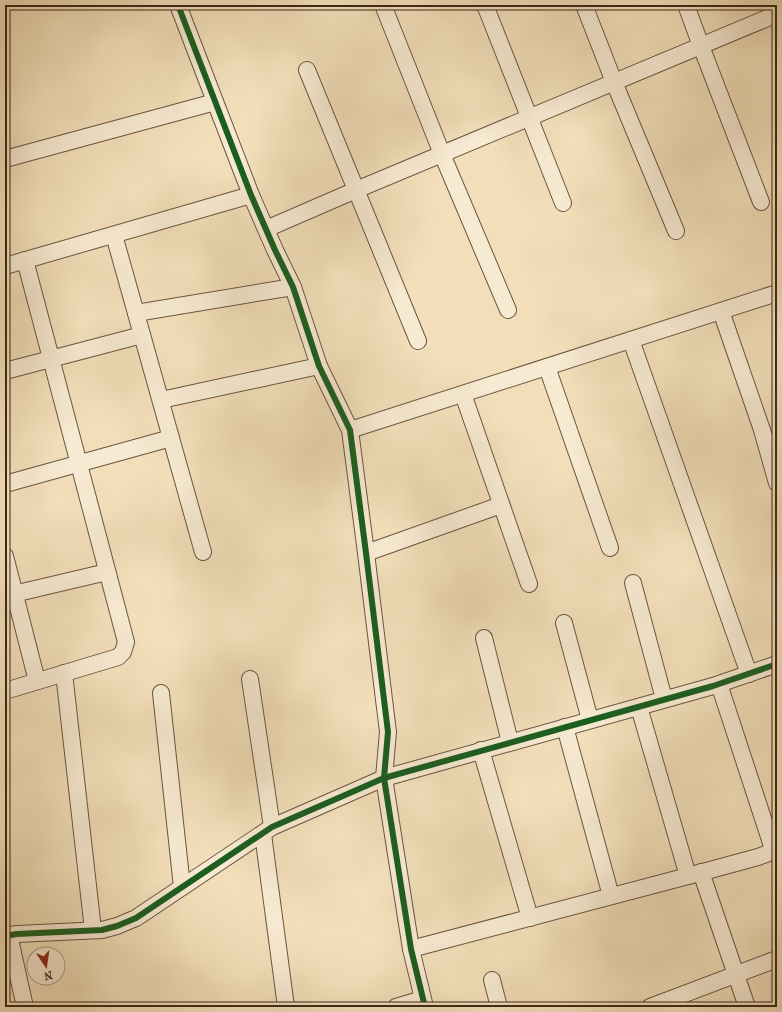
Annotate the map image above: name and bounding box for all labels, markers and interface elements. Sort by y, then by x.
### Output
north arrow [26,946,66,986]
text: N [42,968,54,983]

